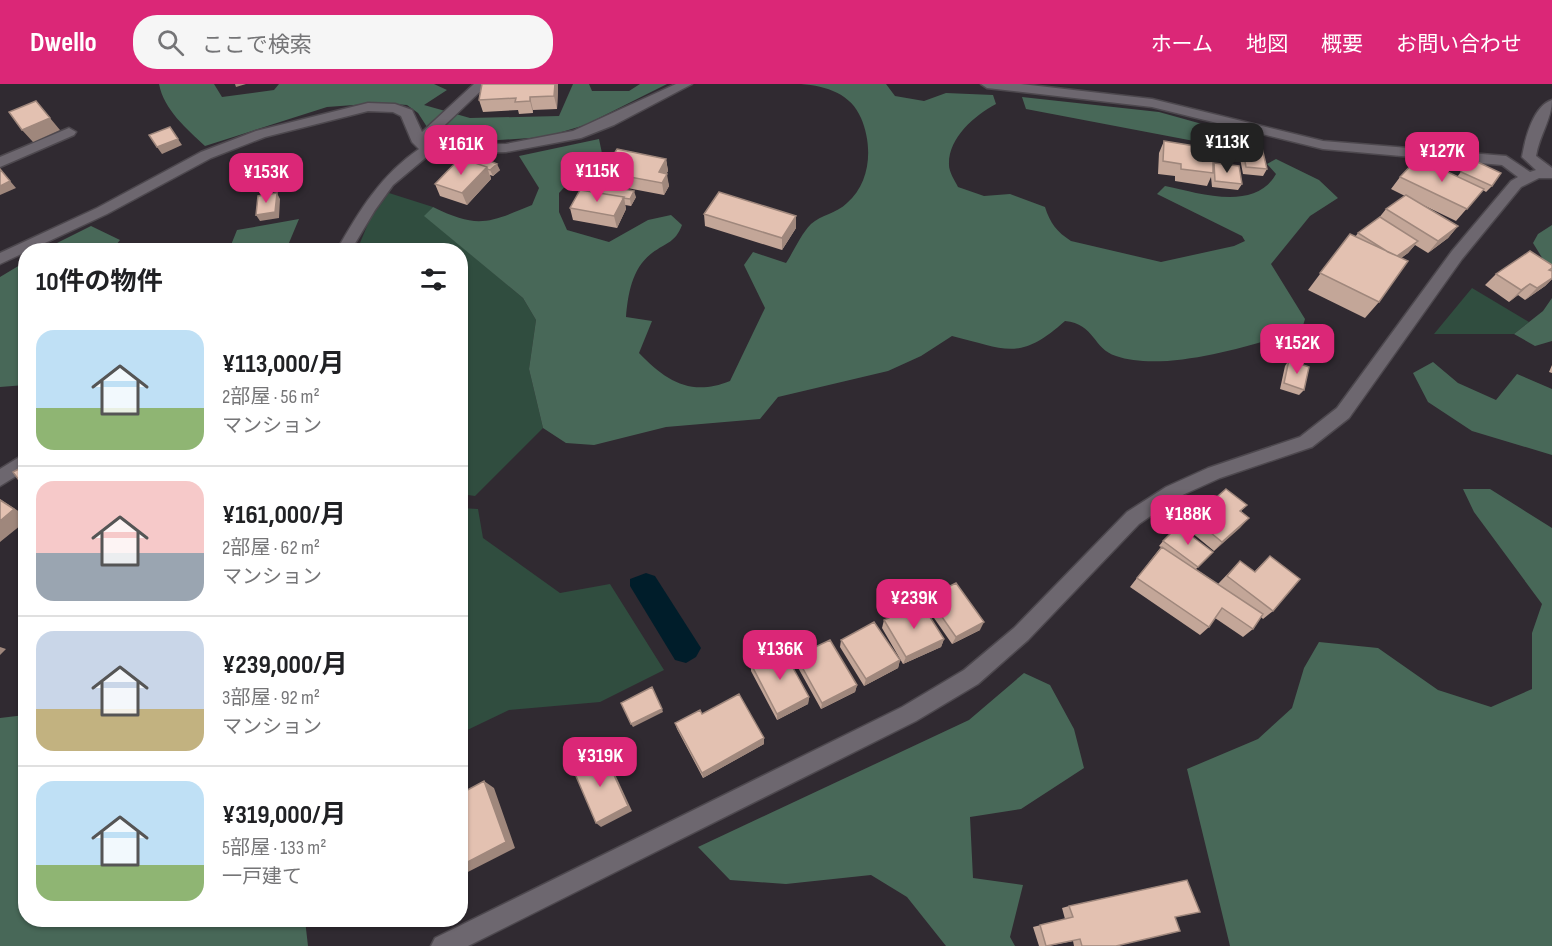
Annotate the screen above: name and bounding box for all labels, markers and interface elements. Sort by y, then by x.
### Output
search box [133,15,553,69]
text: Dwello [30,26,97,59]
icon: search [154,26,187,59]
text: ここで検索 [202,32,312,59]
text: ホーム [1151,32,1213,57]
text: 地図 [1246,32,1288,57]
text: 概要 [1321,32,1363,57]
text: お問い合わせ [1396,32,1522,57]
pin: ¥113K [1185,123,1269,174]
pin: ¥161K [419,125,503,176]
text: ¥113K [1205,130,1249,154]
text: ¥161K [438,132,484,156]
pin: ¥127K [1400,132,1484,183]
text: ¥127K [1419,139,1465,163]
pin: ¥115K [555,152,639,203]
pin: ¥153K [224,153,308,204]
text: ¥115K [575,159,619,183]
text: ¥153K [243,160,289,184]
icon: filters [417,263,450,296]
text: 10件の物件 [36,267,163,298]
pin: ¥152K [1255,324,1339,375]
text: ¥152K [1274,331,1320,355]
text: ¥113,000/月 [222,349,345,380]
icon: home [84,354,156,426]
text: 2部屋 · 56 m² [222,385,320,409]
text: マンション [222,414,322,438]
pin: ¥188K [1146,495,1230,546]
text: ¥161,000/月 [222,500,346,531]
text: ¥188K [1165,502,1211,526]
icon: home [84,505,156,577]
text: 2部屋 · 62 m² [222,536,320,560]
text: マンション [222,565,322,589]
pin: ¥239K [872,579,956,630]
text: ¥239K [890,586,938,610]
pin: ¥136K [738,630,822,681]
text: ¥136K [757,637,803,661]
text: ¥239,000/月 [222,650,348,681]
icon: home [84,655,156,727]
text: 3部屋 · 92 m² [222,686,320,710]
text: マンション [222,715,322,739]
pin: ¥319K [558,737,642,788]
text: ¥319K [577,744,623,768]
text: ¥319,000/月 [222,800,347,831]
icon: home [84,805,156,877]
text: 5部屋 · 133 m² [222,836,326,860]
text: 一戸建て [222,865,302,889]

